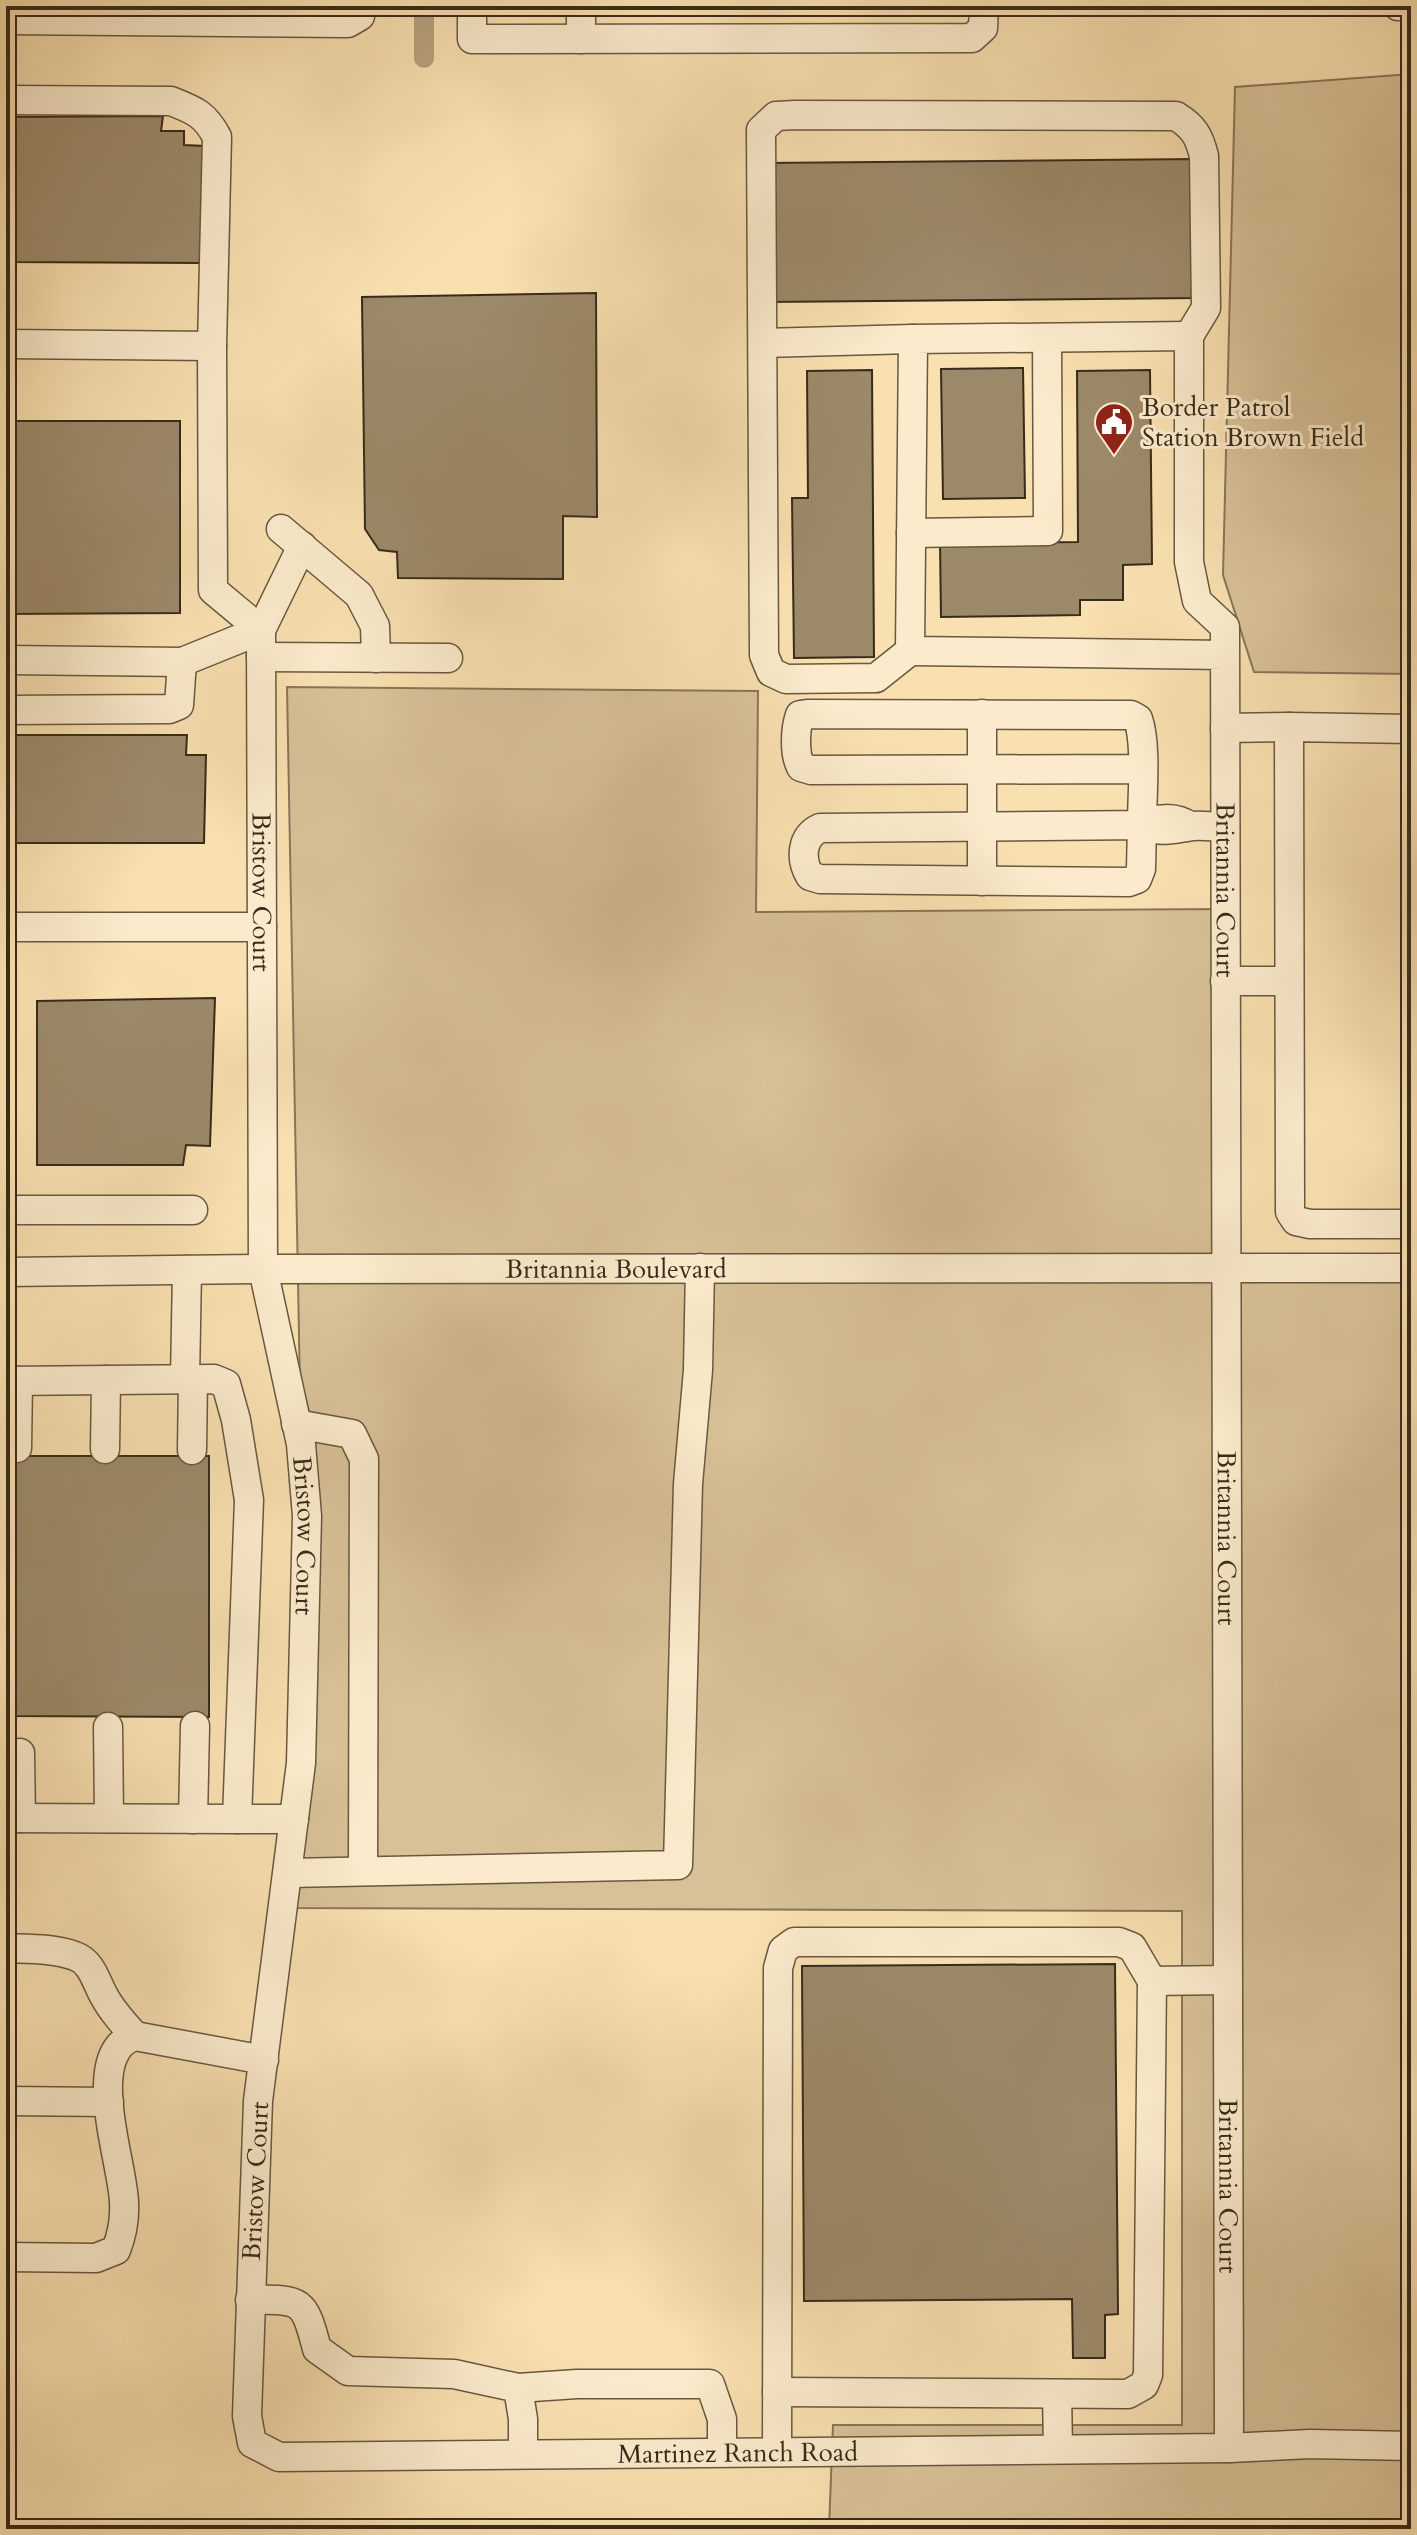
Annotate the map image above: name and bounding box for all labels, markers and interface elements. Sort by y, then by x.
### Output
place label: Border Patrol Station Brown Field [1142,390,1364,455]
public building icon: Border Patrol Station Brown Field [1093,401,1135,456]
street label: Britannia Court [1207,802,1243,977]
street label: Bristow Court [244,812,279,972]
street label: Britannia Boulevard [505,1252,727,1287]
street label: Britannia Court [1209,1450,1244,1625]
street label: Bristow Court [284,1455,324,1616]
street label: Britannia Court [1210,2098,1246,2273]
street label: Bristow Court [234,2101,277,2261]
street label: Martinez Ranch Road [617,2435,858,2472]

